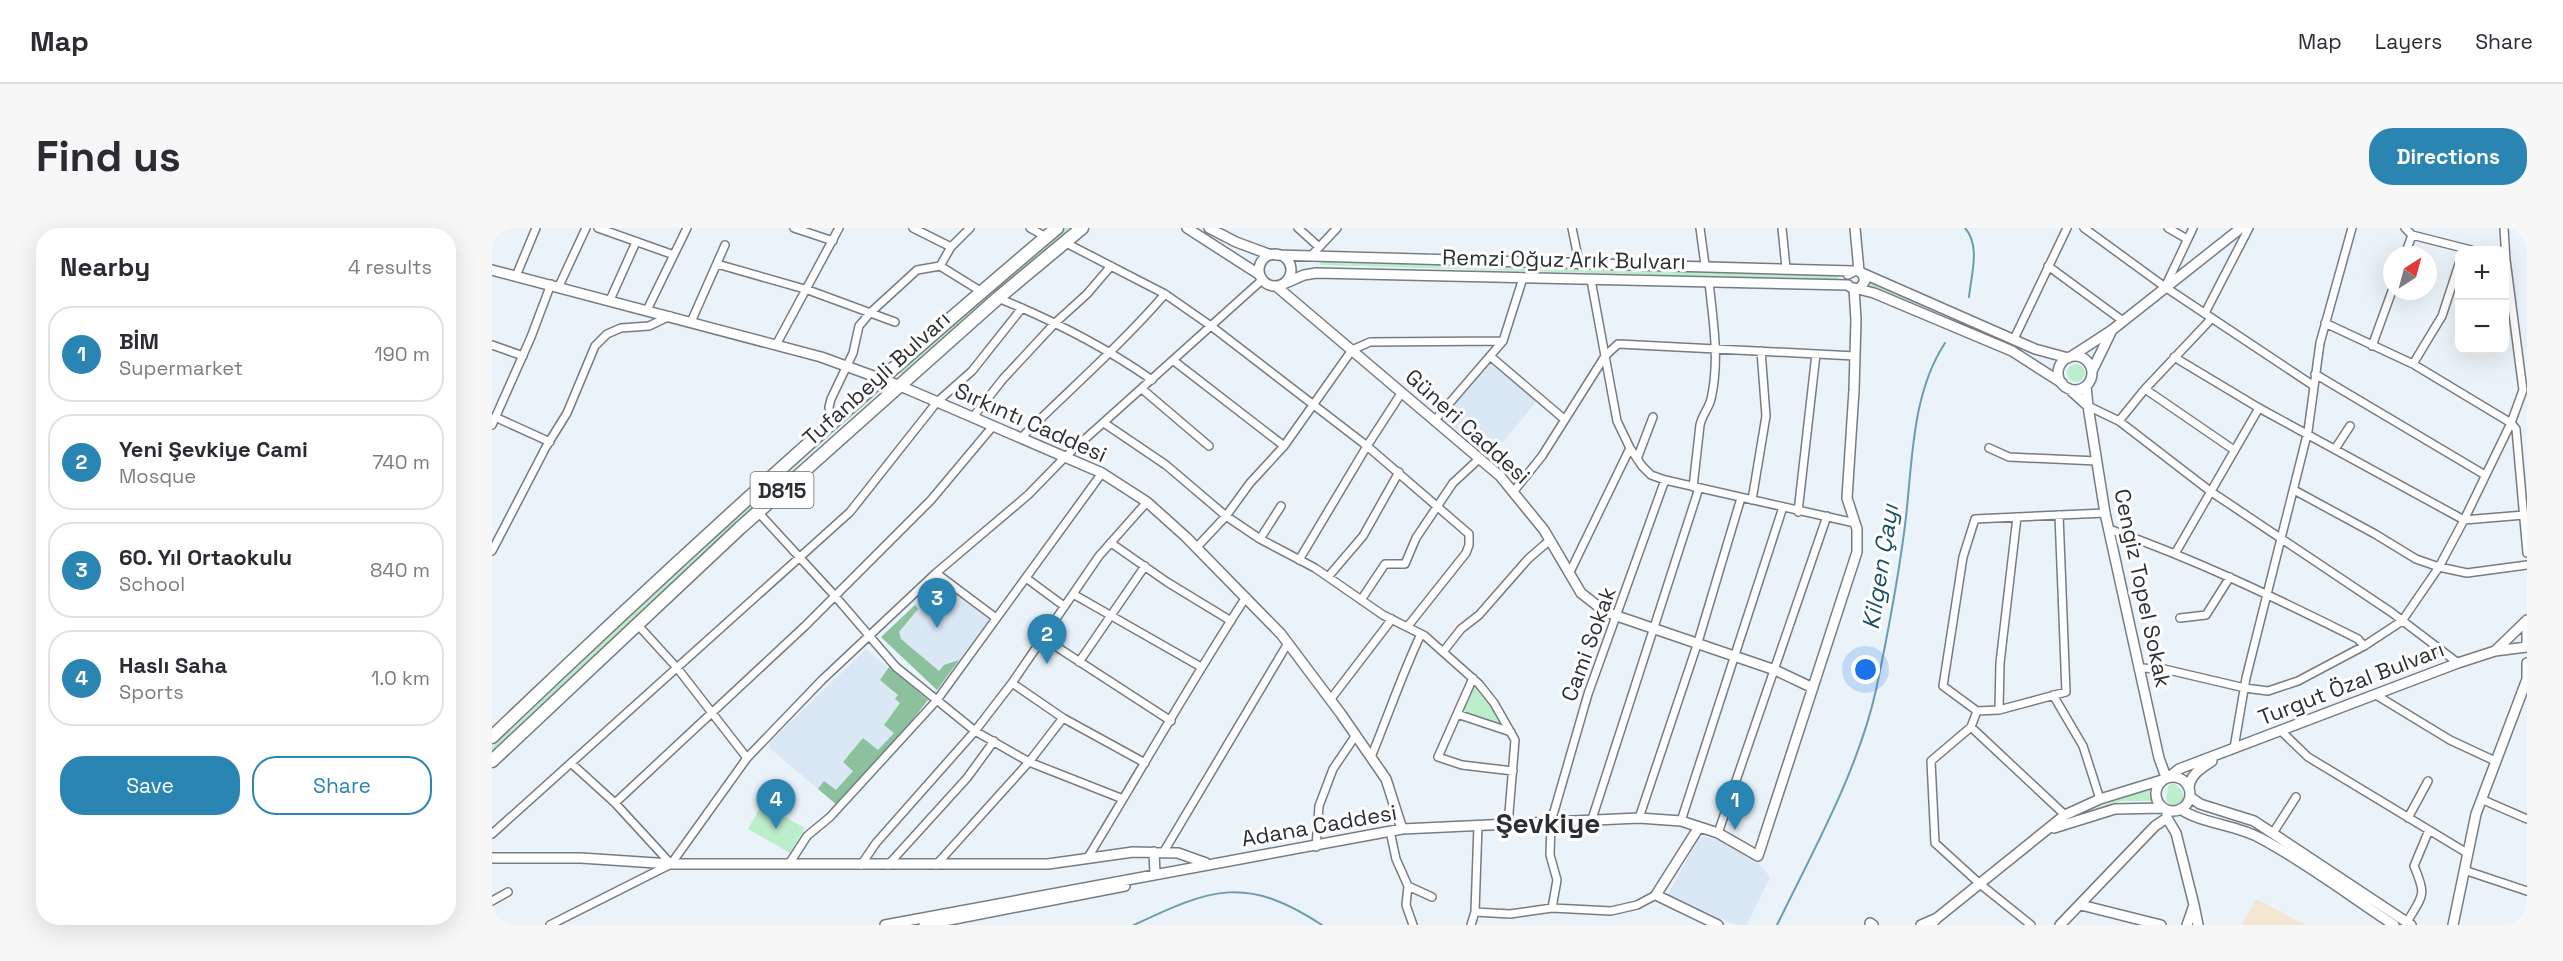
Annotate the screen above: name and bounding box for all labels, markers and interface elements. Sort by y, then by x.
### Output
text: Map [30,23,89,59]
text: Map [2298,28,2342,55]
text: Layers [2375,28,2442,55]
text: Share [2475,28,2533,55]
button: Directions [2369,128,2527,185]
text: Find us [36,130,181,183]
street label: Remzi Oğuz Arık Bulvarı [1442,243,1686,275]
north arrow [2383,246,2437,300]
map controls [2455,246,2509,354]
button: + [2455,246,2509,300]
text: Nearby [60,250,150,284]
text: 4 results [348,254,432,280]
button: − [2455,300,2509,354]
street label: Tufanbeyli Bulvarı [797,304,955,452]
text: BİM [119,327,159,355]
text: 1 [77,341,86,367]
text: 190 m [374,341,430,367]
text: Supermarket [119,355,243,381]
street label: Güneri Caddesi [1400,363,1536,489]
street label: Sırkıntı Caddesi [951,376,1111,468]
text: Yeni Şevkiye Cami [119,435,308,463]
text: 2 [76,449,87,475]
text: 740 m [372,449,430,475]
text: Mosque [119,463,196,489]
road number: D815 [750,472,814,508]
street label: Cengiz Topel Sokak [2108,486,2178,690]
water label: Kilgen Çayı [1855,501,1905,632]
text: 60. Yıl Ortaokulu [119,543,292,571]
text: 3 [75,557,88,583]
text: 840 m [370,557,430,583]
text: School [119,571,185,597]
pin: 3 [918,578,956,628]
street label: Cami Sokak [1554,583,1622,705]
pin: 2 [1028,614,1066,664]
street label: Turgut Özal Bulvarı [2254,635,2448,731]
text: Haslı Saha [119,651,227,679]
your location [1851,655,1880,684]
text: 4 [75,665,88,691]
text: 1.0 km [371,665,430,691]
text: Sports [119,679,184,705]
button: Save [60,756,240,815]
button: Share [252,756,432,815]
pin: 4 [756,780,796,829]
pin: 1 [1716,780,1754,830]
street label: Adana Caddesi [1239,798,1399,852]
district label: Şevkiye [1496,805,1600,841]

